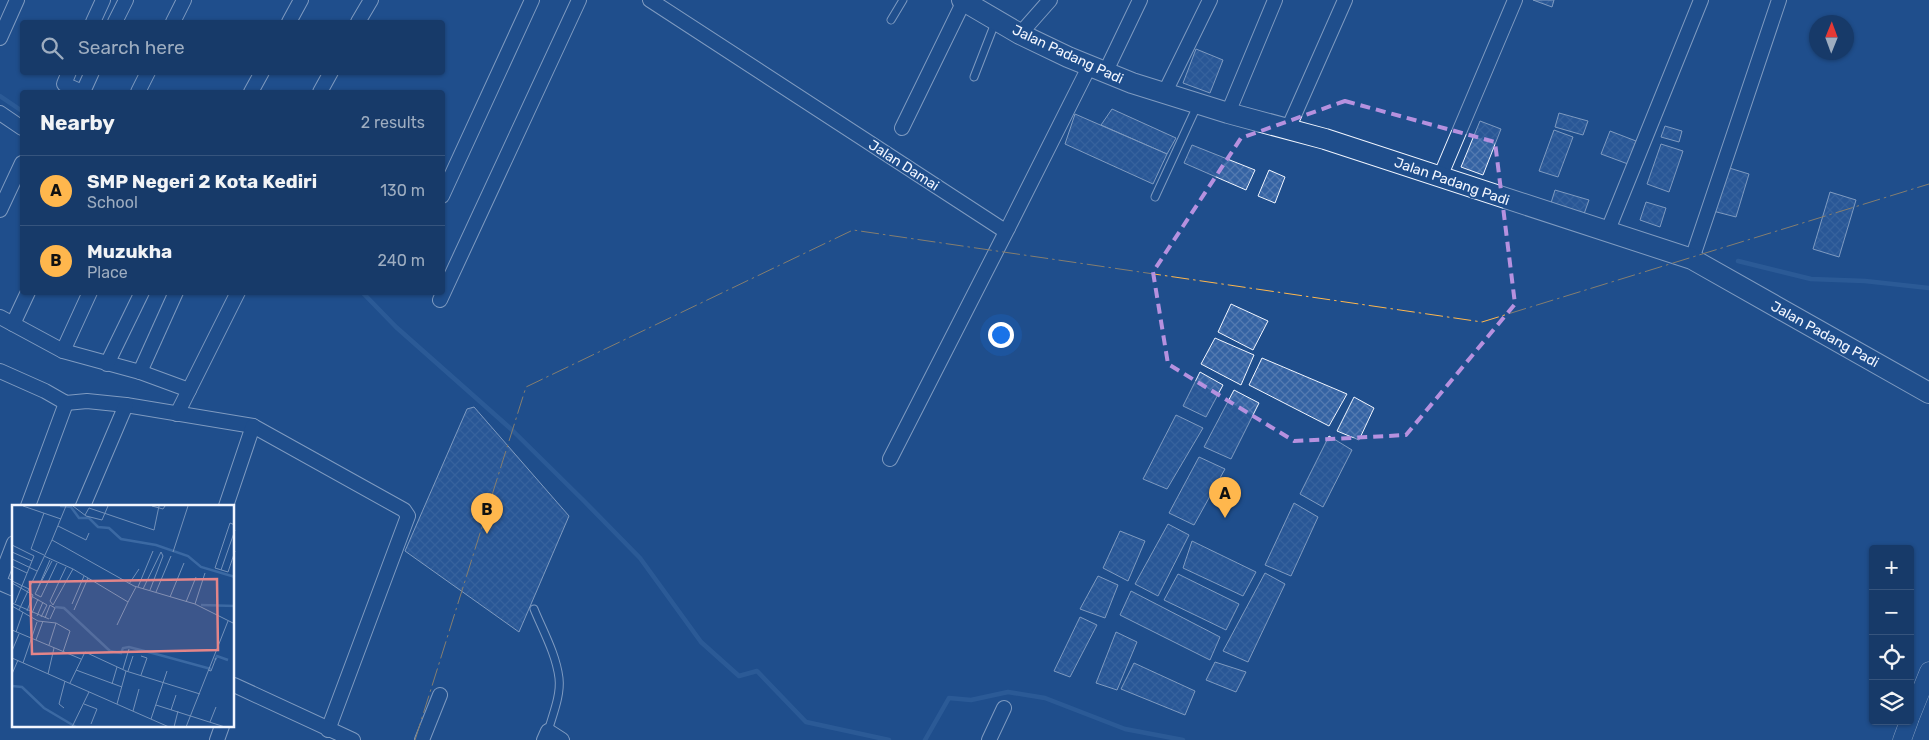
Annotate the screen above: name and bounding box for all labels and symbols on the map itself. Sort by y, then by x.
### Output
north arrow [1809,15,1854,60]
street label: Jalan Padang Padi [1009,21,1126,88]
street label: Jalan Damai [865,136,942,194]
street label: Jalan Padang Padi [1392,154,1512,209]
street label: Jalan Padang Padi [1768,298,1882,371]
your location [988,322,1014,348]
pin: A [1209,477,1241,518]
pin: B [471,493,503,534]
inset map [12,505,235,728]

